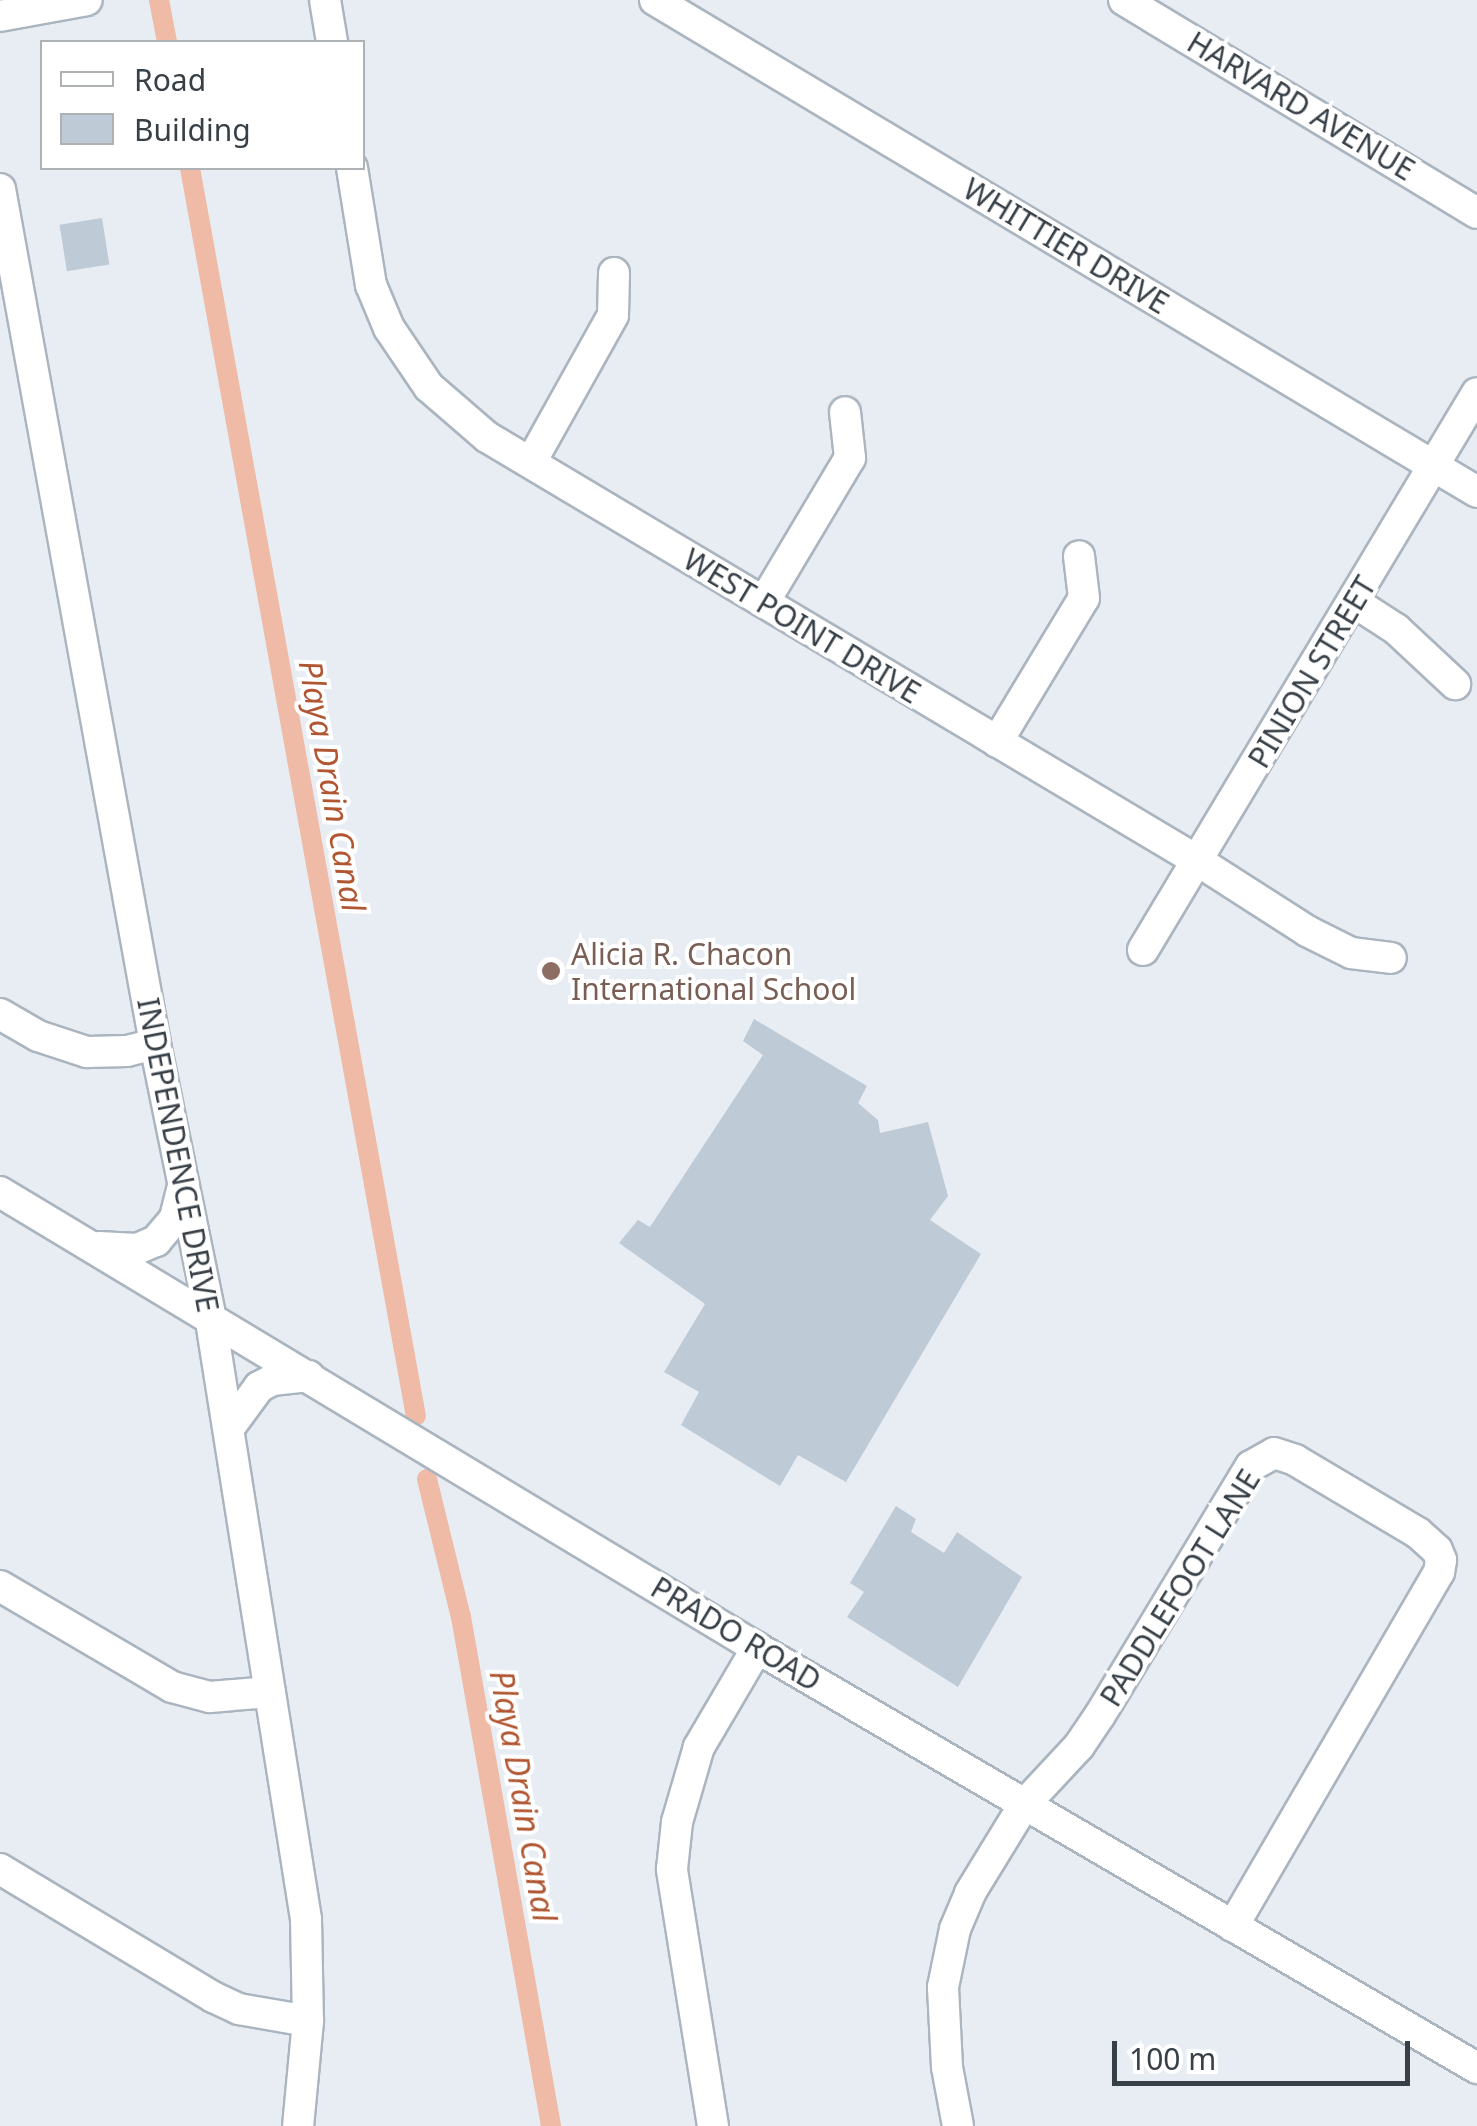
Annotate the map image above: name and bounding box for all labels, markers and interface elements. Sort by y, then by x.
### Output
street label: HARVARD AVENUE [1181,24,1421,188]
legend [40,40,365,170]
text: Road [134,59,206,100]
text: Building [134,109,251,150]
street label: WHITTIER DRIVE [957,171,1175,321]
street label: WEST POINT DRIVE [677,541,927,711]
street label: PINION STREET [1241,570,1383,774]
water label: Playa Drain Canal [291,657,373,915]
place label: Alicia R. Chacon International School [571,936,856,1006]
marker: Alicia R. Chacon International School [540,960,562,982]
street label: INDEPENDENCE DRIVE [130,995,226,1315]
street label: PADDLEFOOT LANE [1093,1463,1267,1713]
street label: PRADO ROAD [645,1569,827,1699]
water label: Playa Drain Canal [482,1667,564,1925]
scale bar [1117,2021,1414,2083]
text: 100 m [1129,2038,1216,2079]

